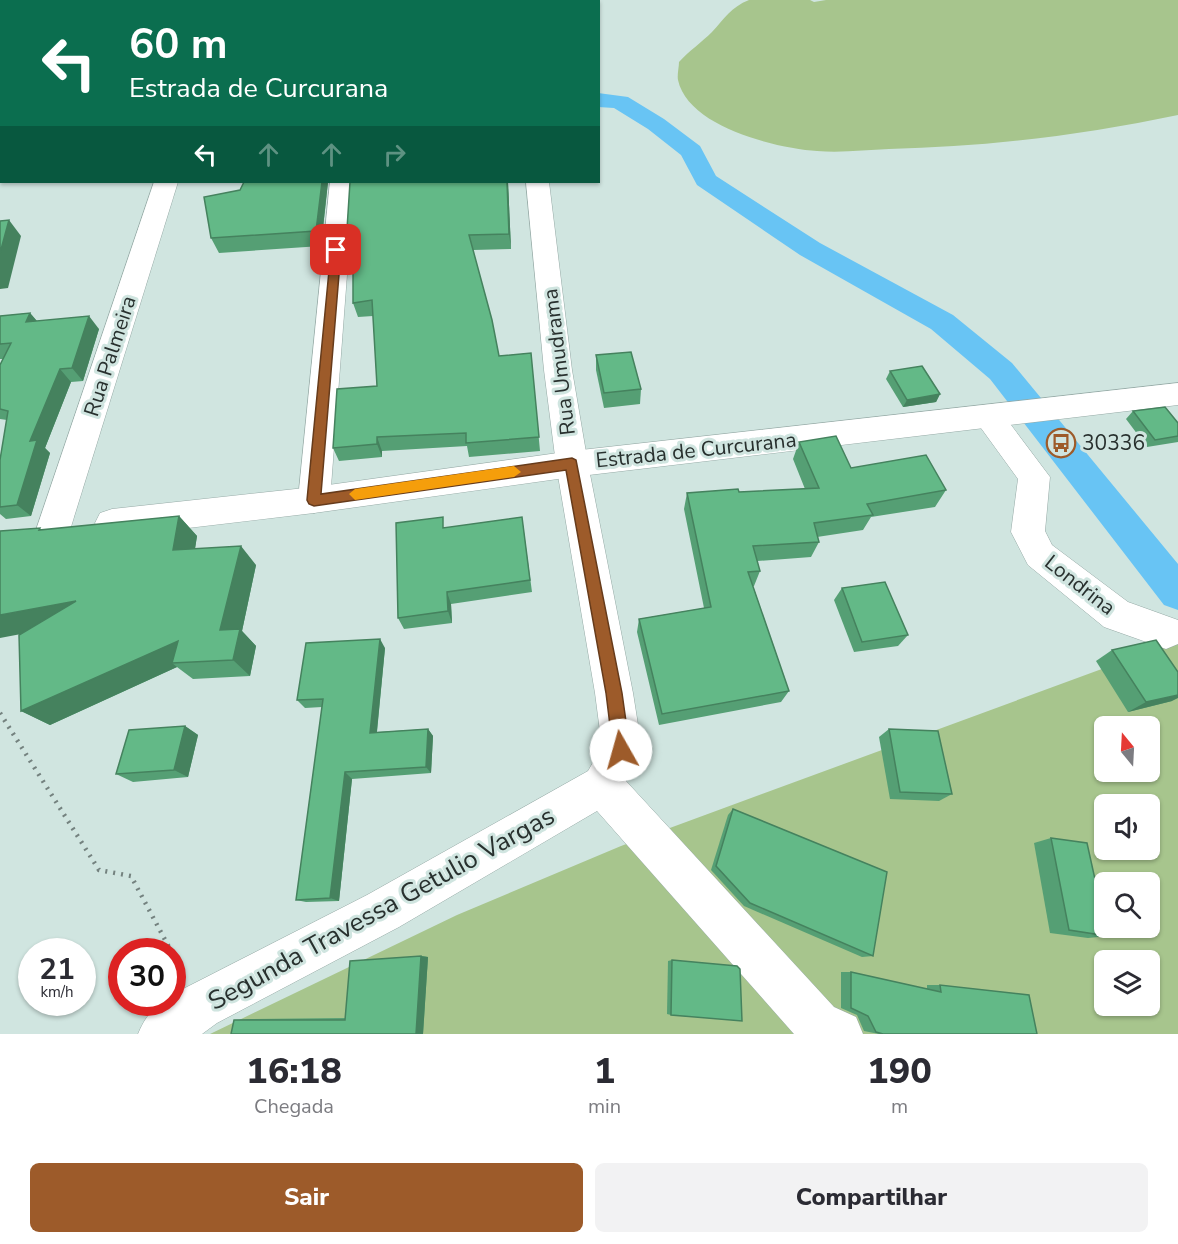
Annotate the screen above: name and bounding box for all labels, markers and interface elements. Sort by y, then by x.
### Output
text: 60 m [129,16,228,73]
icon: left [30,24,108,102]
text: Estrada de Curcurana [129,70,388,107]
icon: left [189,138,222,171]
icon: ahead [252,138,285,171]
icon: ahead [315,138,348,171]
icon: right [378,138,411,171]
pin [310,224,361,275]
icon: arrive [319,233,352,266]
street label: Rua Umudrama [536,287,582,437]
street label: Rua Palmeira [77,292,143,420]
street label: Estrada de Curcurana [594,426,798,474]
bus stop icon: 30336 [1045,427,1077,459]
place label: 30336 [1082,429,1145,457]
street label: Londrina [1039,549,1121,621]
north arrow [1094,716,1160,782]
map controls [1094,716,1160,1016]
position arrow [589,718,653,782]
button: sound [1094,794,1160,860]
street label: Segunda Travessa Getulio Vargas [202,798,561,1019]
button: search [1094,872,1160,938]
speed limit sign: 30 [108,938,186,1016]
text: 21 [39,949,75,990]
button: layers [1094,950,1160,1016]
text: km/h [40,982,74,1002]
text: 16:18 [246,1047,342,1096]
text: 1 [594,1047,615,1096]
text: 190 [867,1047,932,1096]
text: Chegada [254,1093,334,1120]
text: min [588,1093,621,1120]
text: m [891,1093,908,1120]
button: Sair [30,1163,583,1232]
button: Compartilhar [595,1163,1148,1232]

